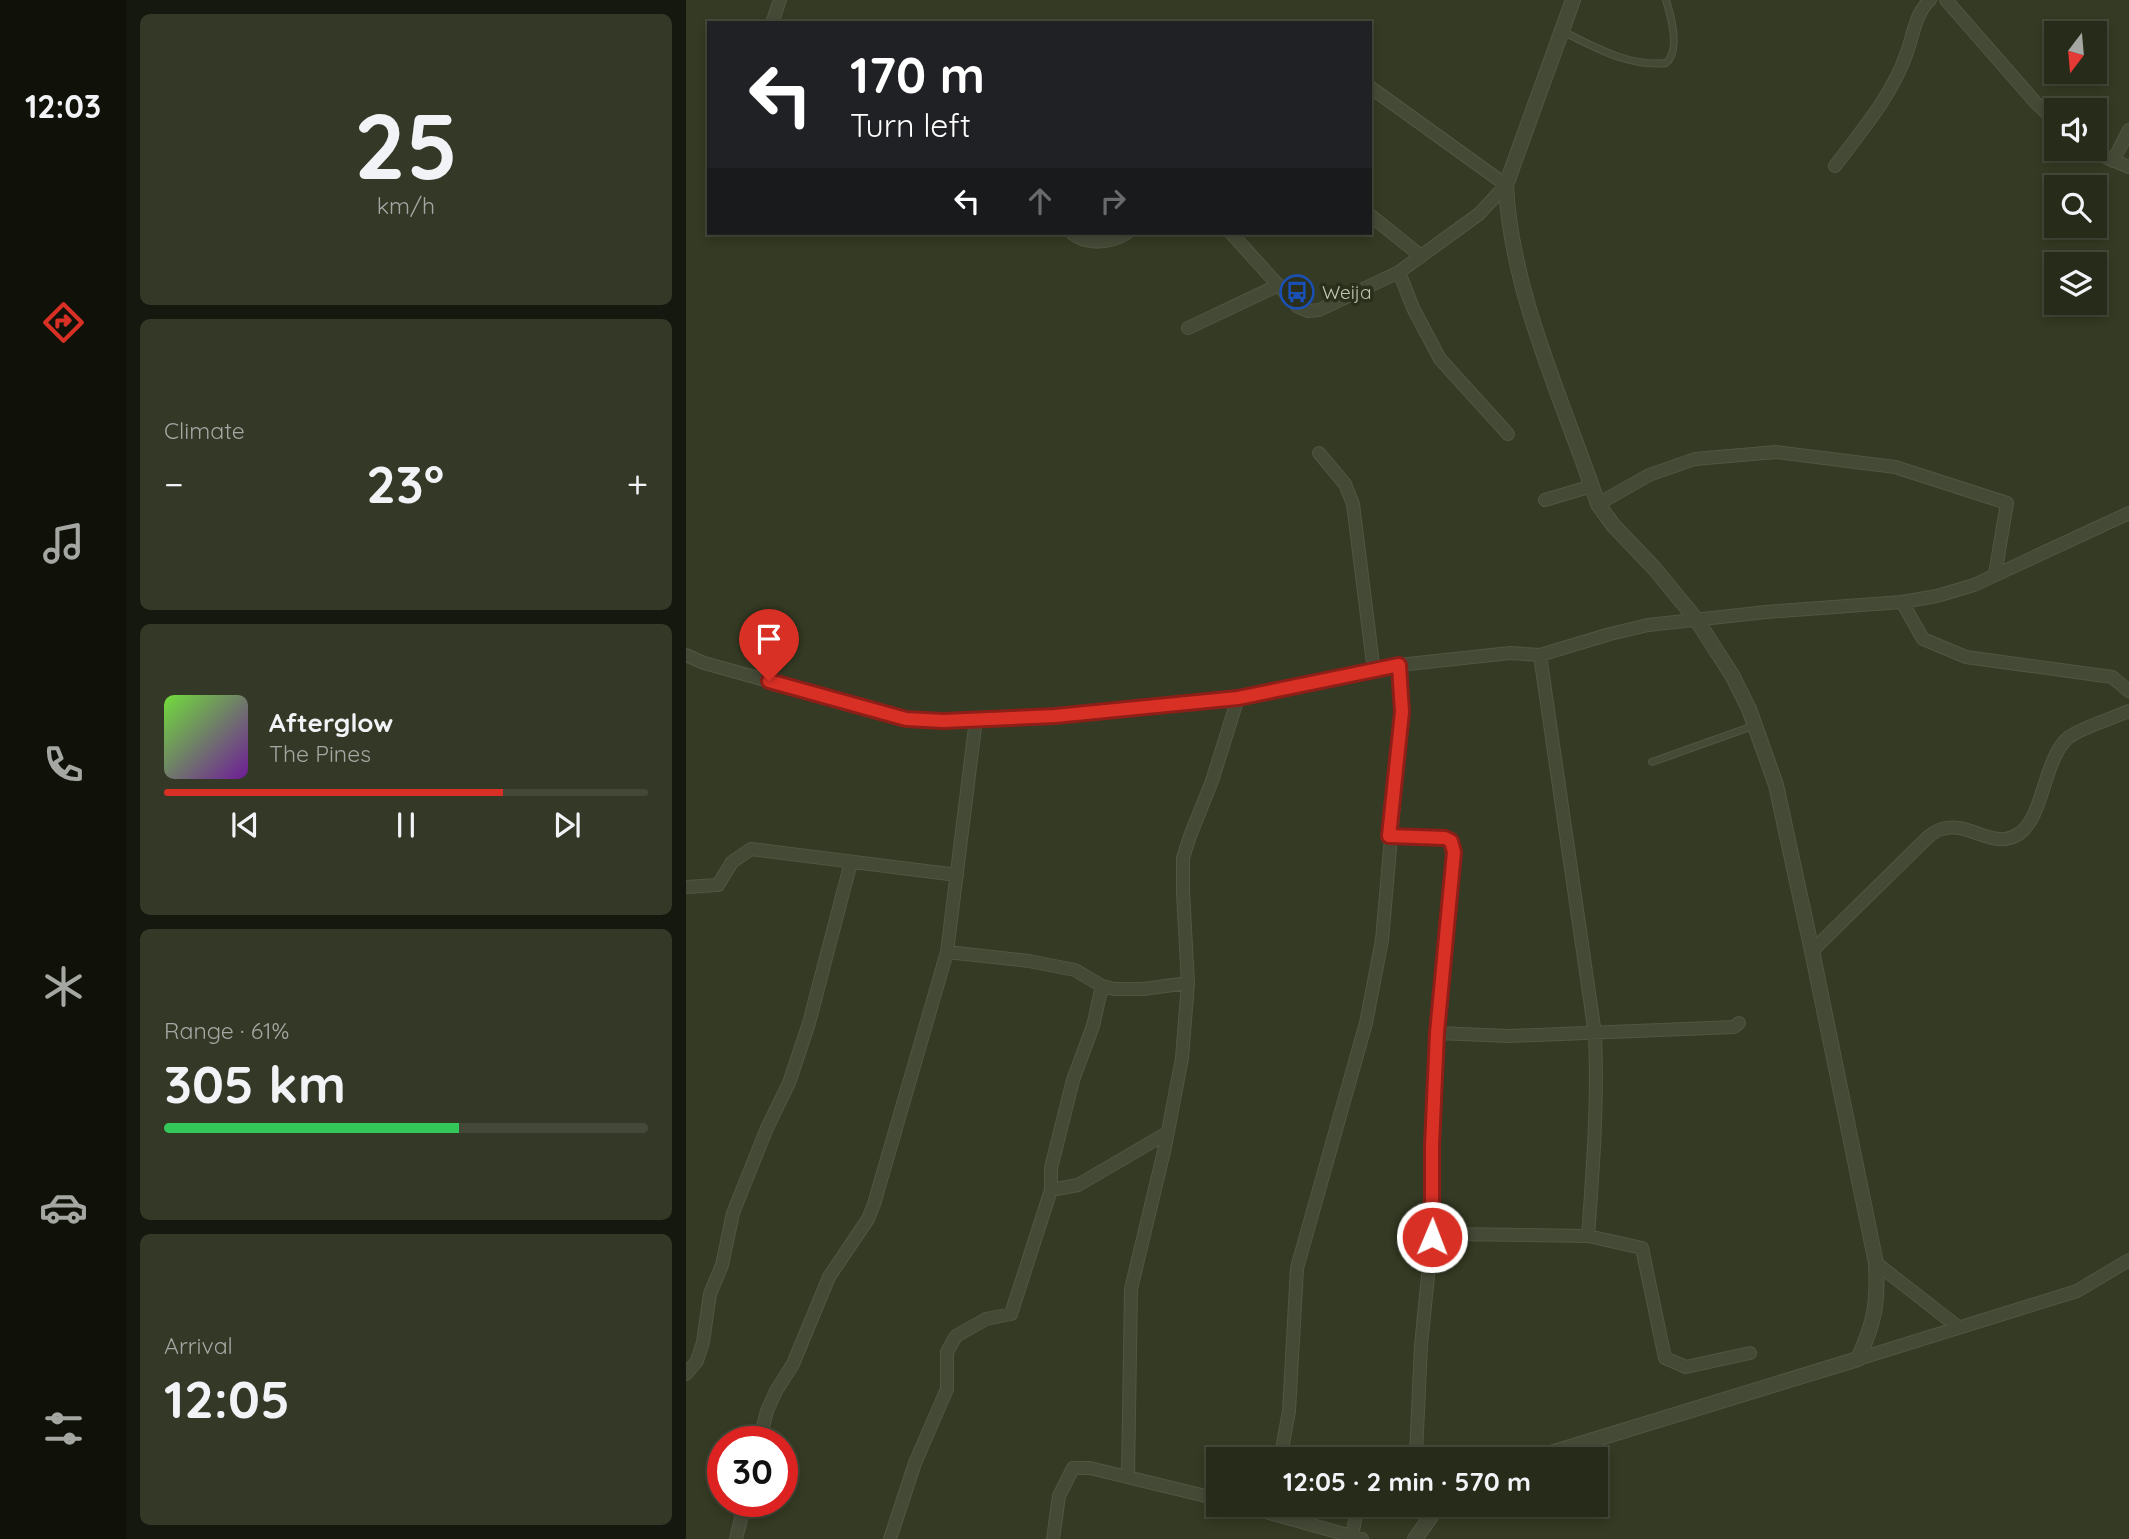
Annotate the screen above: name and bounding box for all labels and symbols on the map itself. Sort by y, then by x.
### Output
north arrow [2044,21,2107,84]
bus stop icon: Weija [1278,273,1316,311]
place label: Weija [1322,280,1372,304]
pin [739,609,799,681]
position arrow [1395,1200,1469,1274]
speed limit sign: 30 [707,1426,798,1517]

